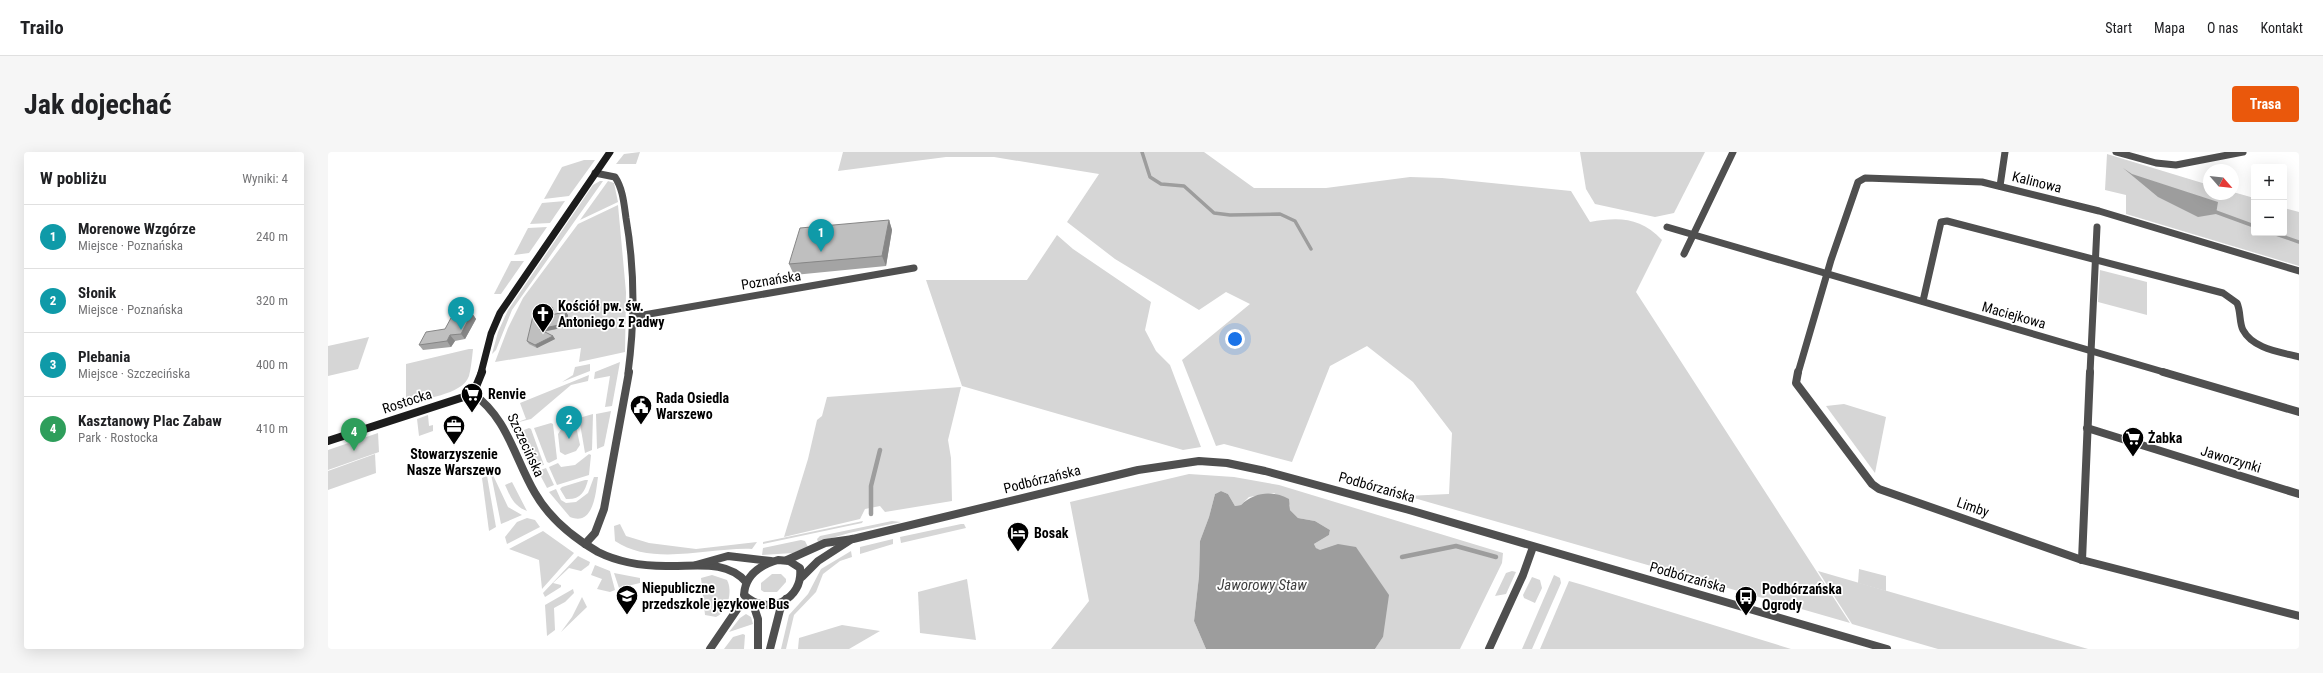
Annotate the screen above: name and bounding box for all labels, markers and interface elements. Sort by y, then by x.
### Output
text: Trailo [20,16,64,39]
text: Start [2105,20,2132,36]
text: Mapa [2154,20,2185,36]
text: O nas [2207,20,2238,36]
text: Kontakt [2260,20,2303,36]
button: Trasa [2232,86,2299,122]
text: Jak dojechać [24,88,172,121]
north arrow [2203,164,2239,200]
map controls [2251,164,2287,236]
button: + [2251,164,2287,200]
text: W pobliżu [40,168,107,188]
street label: Kalinowa [2011,168,2063,196]
text: Wyniki: 4 [242,171,288,186]
button: − [2251,200,2287,236]
pin: 1 [808,219,834,252]
text: Morenowe Wzgórze [78,220,196,238]
text: 1 [50,229,56,244]
text: 240 m [256,229,288,244]
text: Miejsce · Poznańska [78,238,183,253]
street label: Poznańska [740,267,802,293]
text: Słonik [78,284,116,302]
text: 2 [50,293,56,308]
text: 320 m [256,293,288,308]
pin: 3 [448,297,474,330]
place label: Kościół pw. św. Antoniego z Padwy [558,298,665,330]
street label: Maciejkowa [1980,298,2048,332]
church icon: Kościół pw. św. Antoniego z Padwy [530,301,556,334]
text: Miejsce · Poznańska [78,302,183,317]
your location [1225,329,1245,349]
text: Plebania [78,348,130,366]
text: 3 [50,357,56,372]
text: 400 m [256,357,288,372]
text: Miejsce · Szczecińska [78,366,190,381]
supermarket icon: Renvie [459,381,485,414]
street label: Rostocka [380,385,434,417]
place label: Renvie [488,386,526,402]
place label: Rada Osiedla Warszewo [656,390,730,422]
public building icon: Rada Osiedla Warszewo [628,393,654,426]
pin: 2 [556,406,582,439]
street label: Szczecińska [504,411,548,479]
text: Kasztanowy Plac Zabaw [78,412,222,430]
office icon: Stowarzyszenie Nasze Warszewo [441,413,467,446]
pin: 4 [341,418,367,451]
text: 4 [50,421,56,436]
text: 410 m [256,421,288,436]
supermarket icon: Żabka [2120,425,2146,458]
text: Park · Rostocka [78,430,158,445]
place label: Żabka [2148,430,2183,446]
street label: Jaworzynki [2199,442,2263,476]
place label: Stowarzyszenie Nasze Warszewo [407,446,501,478]
street label: Podbórzańska [1002,462,1082,496]
street label: Podbórzańska [1337,468,1417,506]
street label: Limby [1955,494,1991,520]
hotel icon: Bosak [1005,520,1031,553]
place label: Bosak [1034,525,1069,541]
street label: Podbórzańska [1648,558,1728,596]
water label: Jaworowy Staw [1217,576,1307,594]
place label: Niepubliczne przedszkole językowe Bus [642,580,789,612]
place label: Podbórzańska Ogrody [1762,581,1842,613]
school or university icon: Niepubliczne przedszkole językowe Bus [614,583,640,616]
bus stop icon: Podbórzańska Ogrody [1733,584,1759,617]

